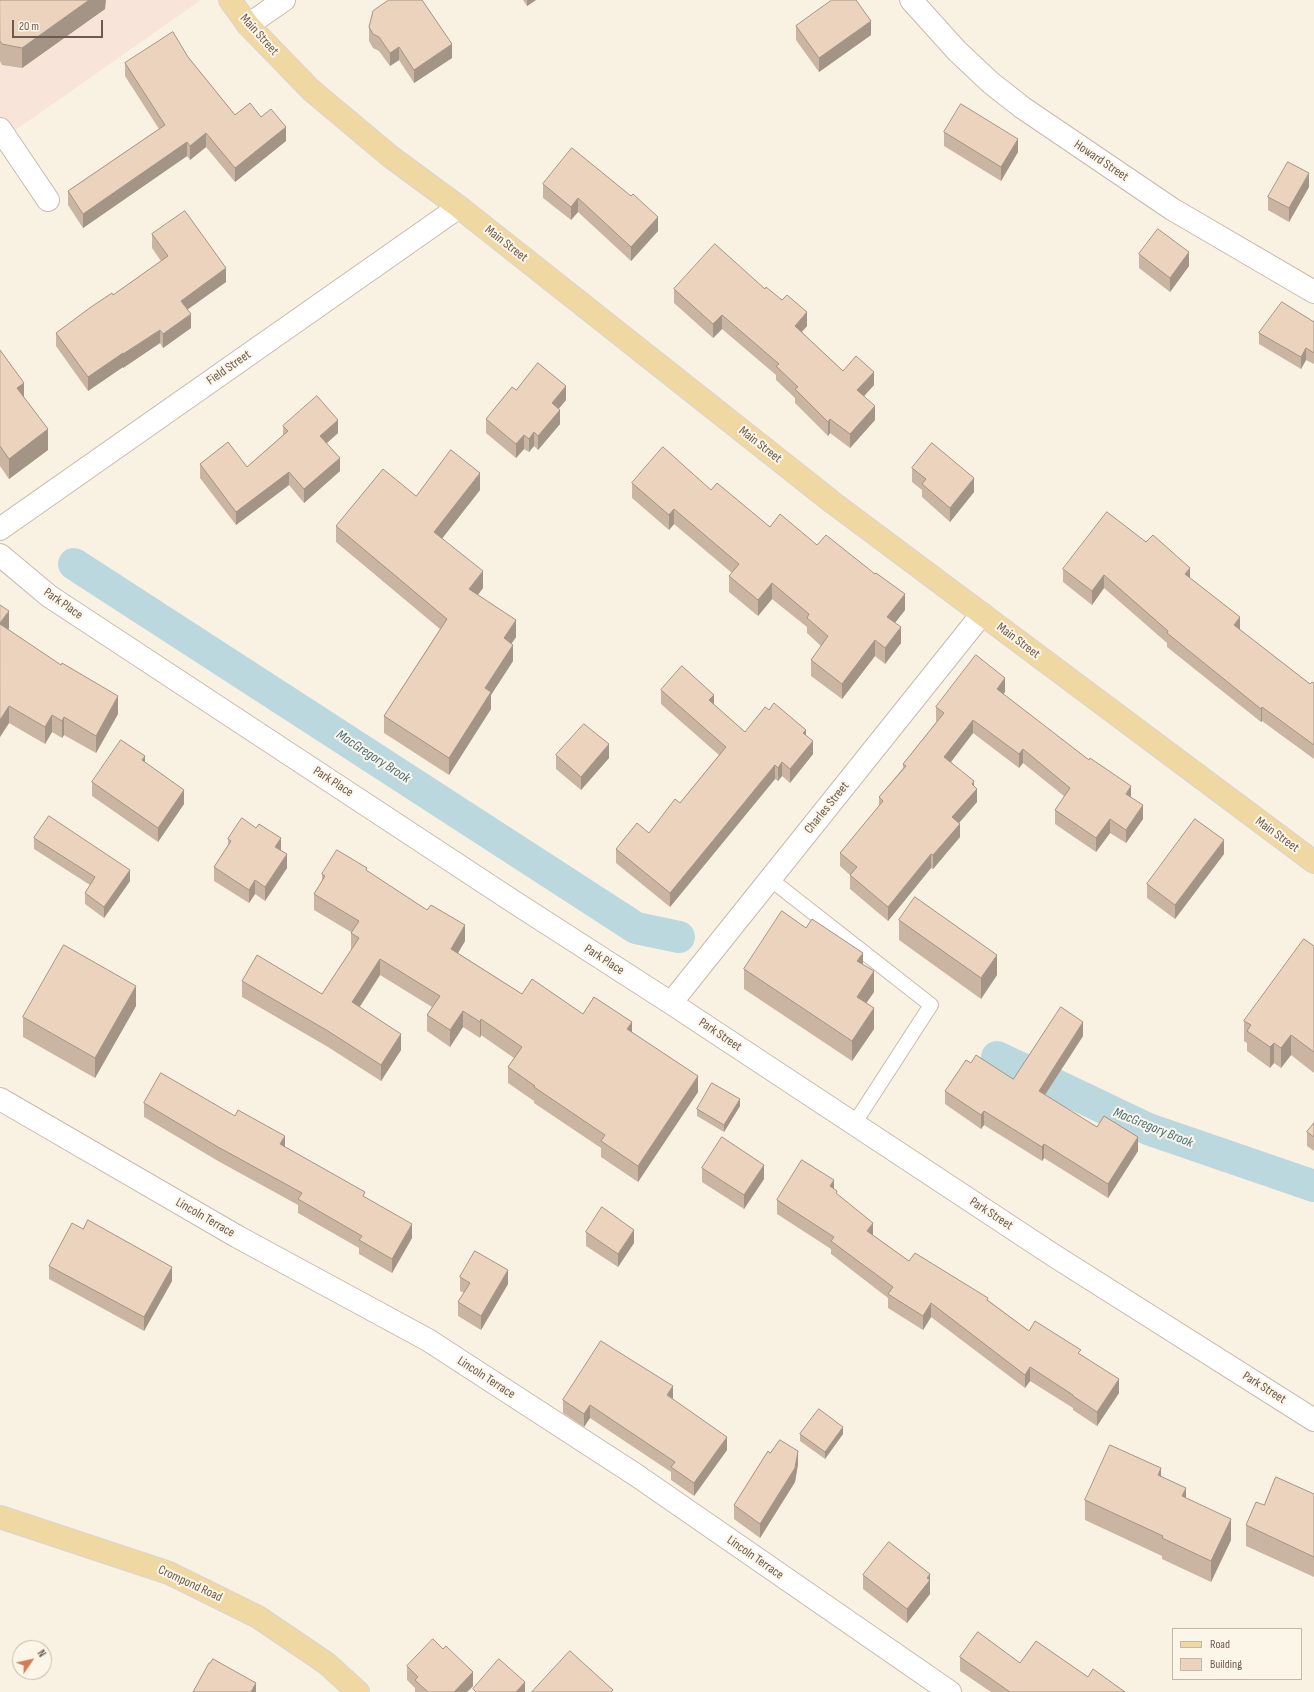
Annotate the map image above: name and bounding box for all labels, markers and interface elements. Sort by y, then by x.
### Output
street label: Main Street [236,11,282,59]
scale bar [14,12,105,38]
text: 20 m [19,19,39,34]
street label: Howard Street [1071,137,1131,185]
street label: Main Street [481,222,531,266]
street label: Field Street [204,347,254,389]
street label: Main Street [735,423,785,467]
street label: Park Place [40,585,86,623]
street label: Main Street [993,620,1043,662]
water label: MacGregory Brook [333,727,413,787]
street label: Park Place [310,763,356,801]
street label: Charles Street [801,779,853,837]
street label: Main Street [1252,814,1302,856]
street label: Park Place [581,941,627,979]
street label: Park Street [696,1015,744,1055]
water label: MacGregory Brook [1111,1104,1195,1152]
street label: Park Street [966,1194,1016,1234]
street label: Lincoln Terrace [173,1195,237,1241]
street label: Lincoln Terrace [454,1354,518,1402]
street label: Park Street [1239,1369,1289,1407]
street label: Lincoln Terrace [724,1533,786,1583]
street label: Crompond Road [155,1562,225,1606]
legend [1172,1628,1302,1680]
text: Road [1210,1637,1230,1652]
north arrow [12,1640,52,1680]
text: N [35,1647,49,1660]
text: Building [1210,1657,1242,1672]

